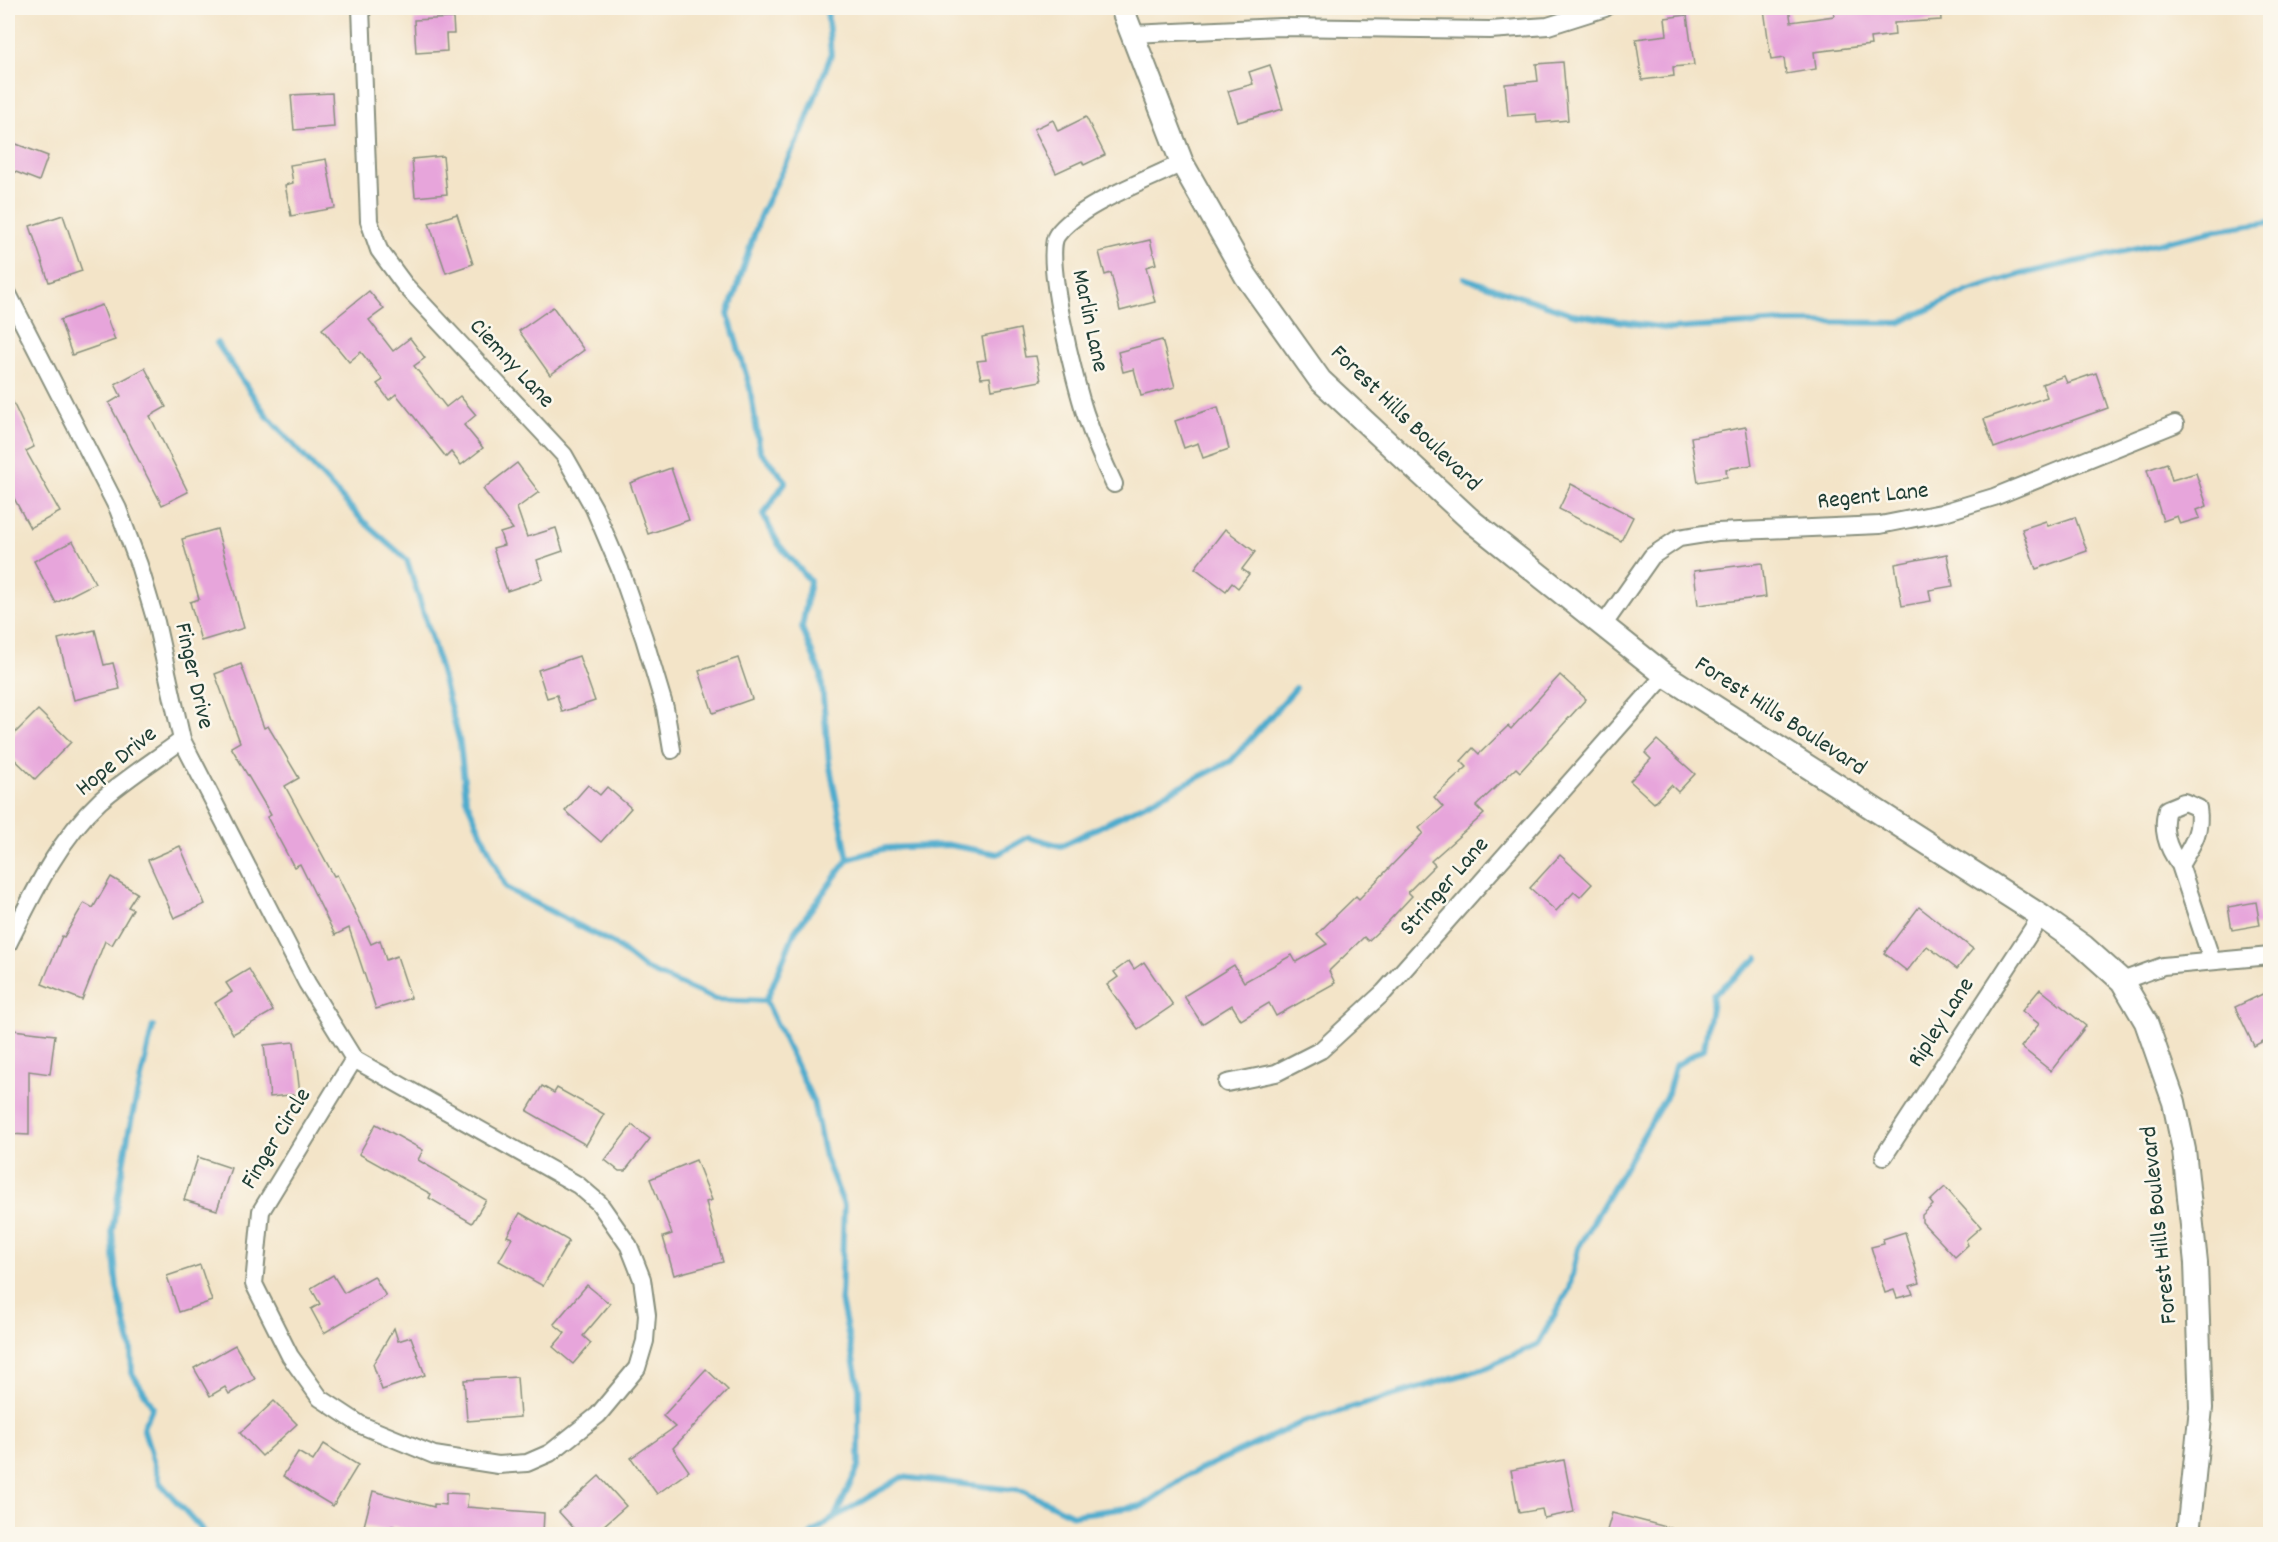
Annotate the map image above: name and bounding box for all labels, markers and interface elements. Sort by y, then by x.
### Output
street label: Marlin Lane [1062,267,1116,375]
street label: Ciemny Lane [460,311,562,417]
street label: Forest Hills Boulevard [1322,338,1488,500]
street label: Regent Lane [1816,474,1930,520]
street label: Finger Drive [164,620,222,732]
street label: Forest Hills Boulevard [1687,649,1873,785]
street label: Hope Drive [69,718,165,806]
street label: Stringer Lane [1392,830,1498,944]
street label: Ripley Lane [1900,971,1984,1075]
street label: Finger Circle [233,1082,321,1196]
street label: Forest Hills Boulevard [2133,1124,2187,1326]

